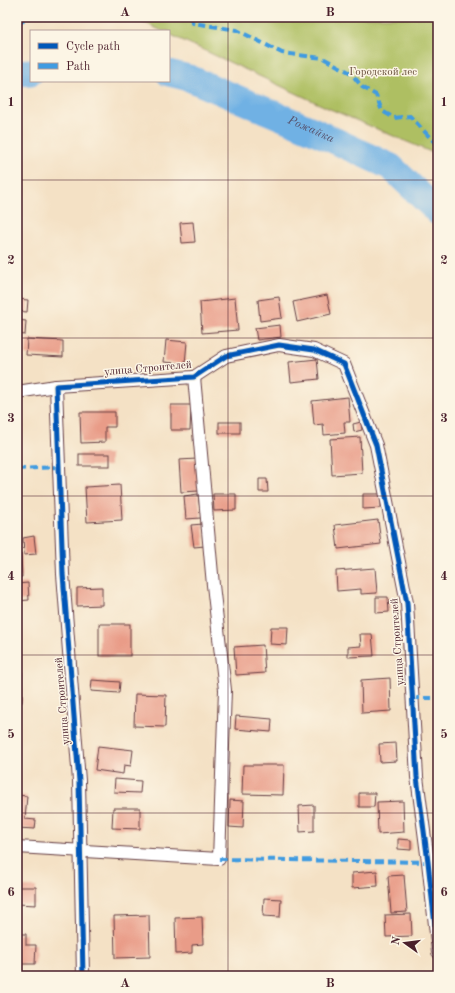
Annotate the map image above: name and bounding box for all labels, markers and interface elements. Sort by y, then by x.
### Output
text: A [120,6,130,19]
text: B [325,6,335,19]
legend [30,30,170,82]
text: Cycle path [66,41,121,53]
text: Path [66,61,91,73]
park label: Городской лес [349,67,417,78]
text: 1 [7,96,15,109]
text: 1 [440,96,448,109]
water label: Рожайка [285,114,336,146]
text: 2 [7,254,15,267]
text: 2 [440,254,448,267]
street label: улица Строителей [104,360,192,378]
text: 3 [7,412,15,425]
text: 3 [440,412,448,425]
text: 4 [7,570,15,583]
text: 4 [440,570,448,583]
street label: улица Строителей [389,598,407,686]
street label: улица Строителей [54,657,72,745]
text: 5 [7,728,15,741]
text: 5 [440,728,448,741]
text: 6 [7,886,15,899]
text: 6 [440,886,448,899]
north arrow [385,923,425,963]
text: N [390,935,403,946]
text: A [120,977,130,990]
text: B [325,977,335,990]

